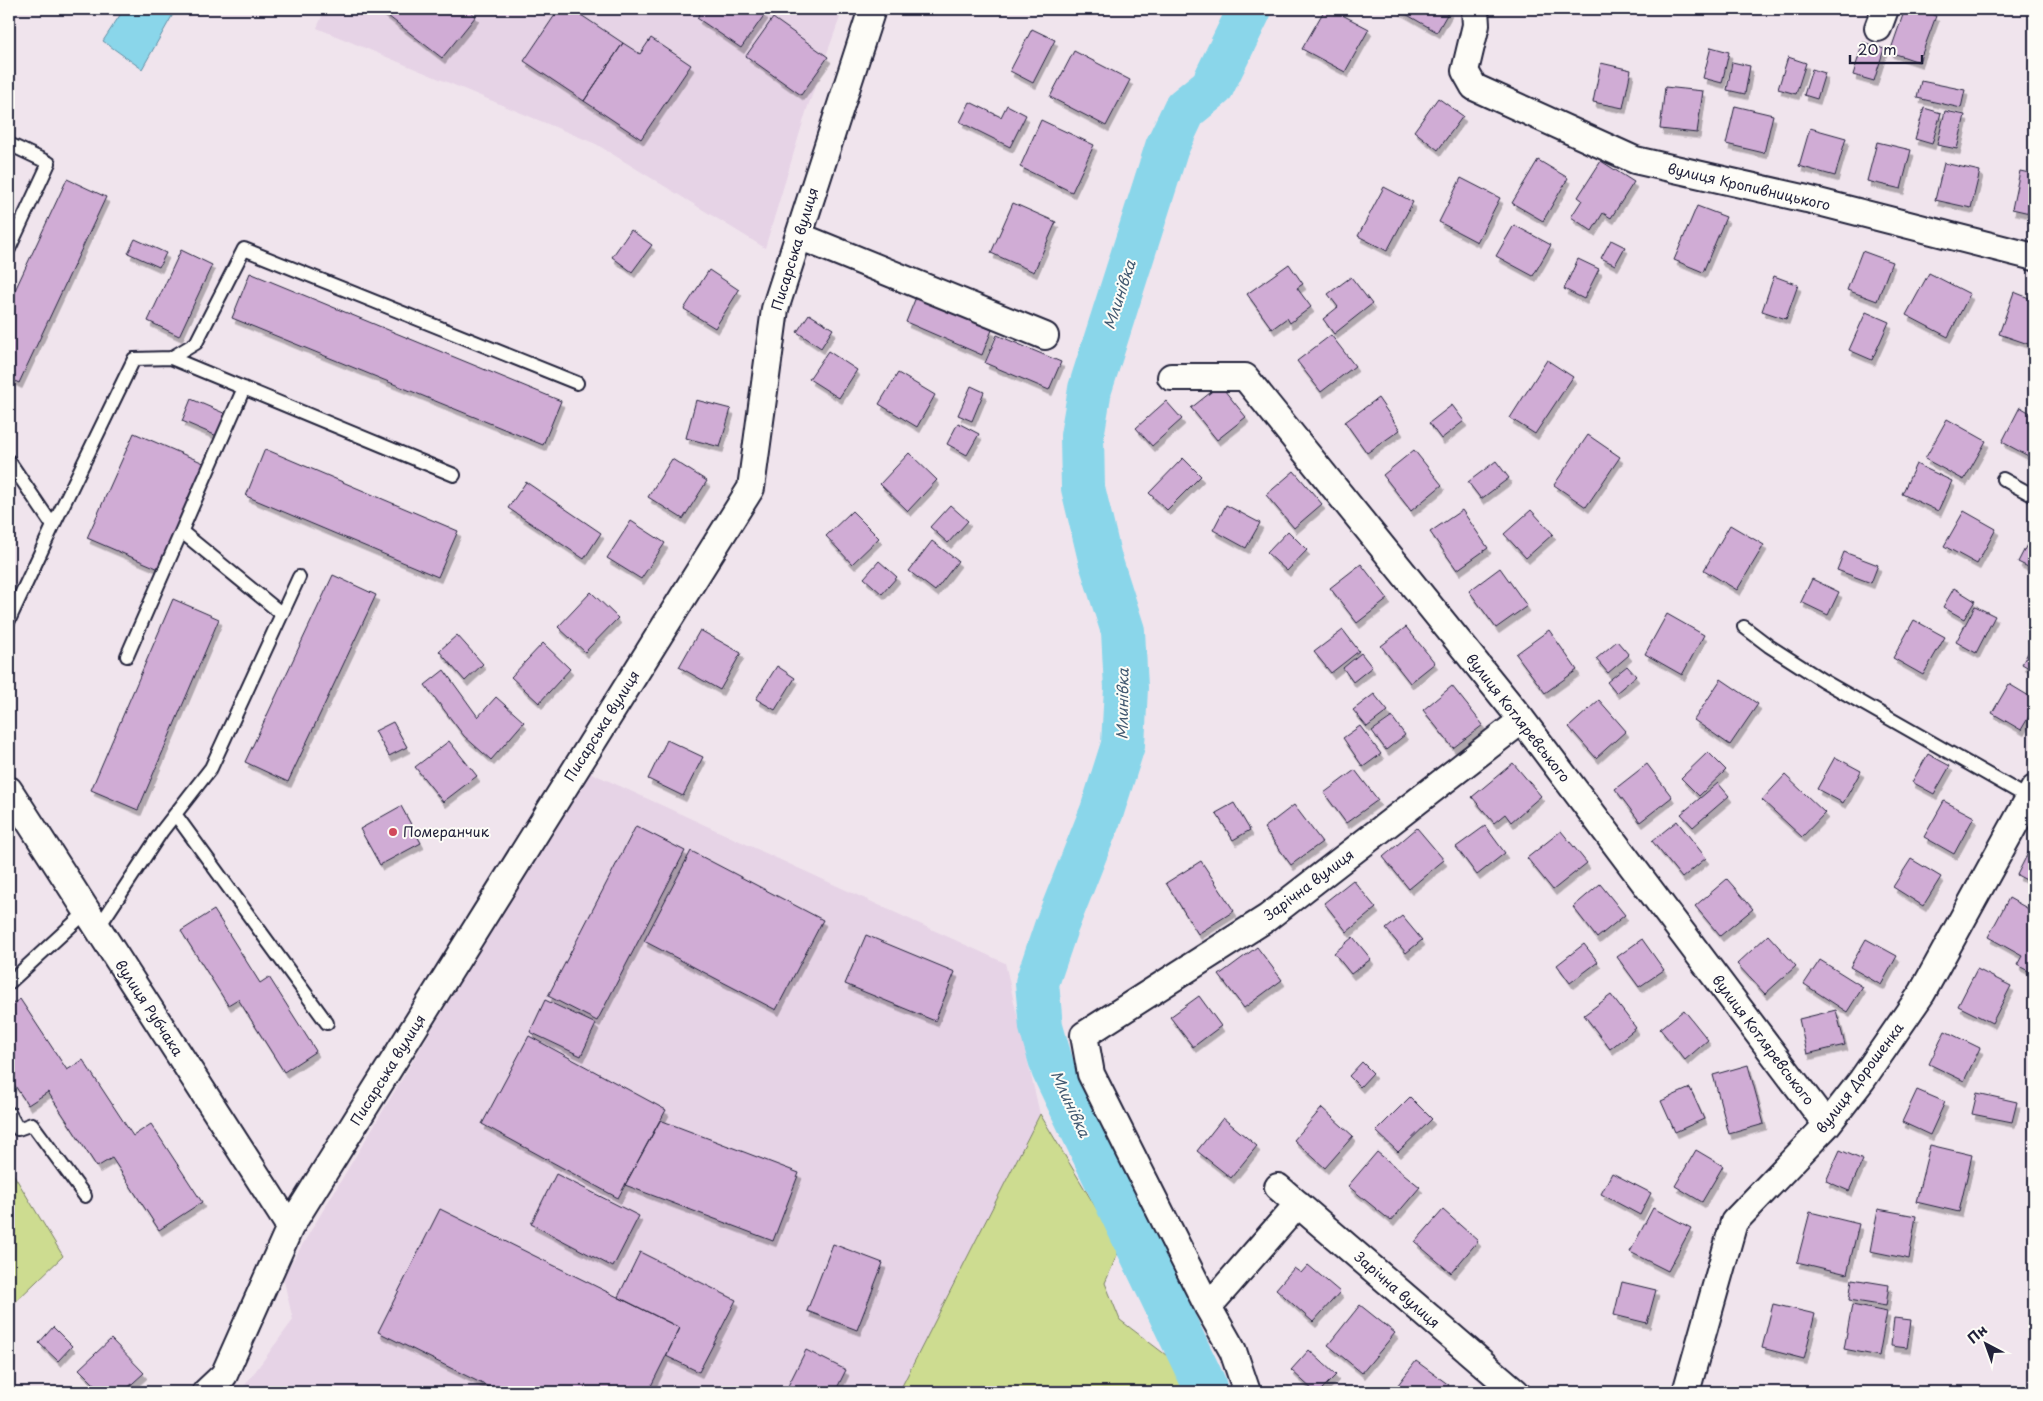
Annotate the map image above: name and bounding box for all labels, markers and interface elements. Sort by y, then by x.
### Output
scale bar [1850,32,1923,64]
text: 20 m [1858,37,1897,60]
street label: вулиця Кропивницького [1666,158,1833,216]
street label: Писарська вулиця [766,185,823,313]
water label: Млинівка [1097,256,1141,332]
street label: вулиця Котляревського [1461,649,1575,787]
street label: Писарська вулиця [559,666,644,785]
water label: Млинівка [1109,667,1134,740]
place label: Померанчик [403,821,490,842]
marker: Померанчик [387,826,399,838]
street label: Зарічна вулиця [1259,844,1358,925]
street label: вулиця Рубчака [110,955,189,1060]
street label: вулиця Котляревського [1707,970,1819,1109]
street label: Писарська вулиця [345,1010,430,1129]
street label: вулиця Дорошенка [1811,1018,1909,1138]
water label: Млинівка [1046,1066,1097,1141]
street label: Зарічна вулиця [1350,1246,1445,1333]
north arrow [1960,1318,2010,1368]
text: Пн [1963,1319,1992,1348]

